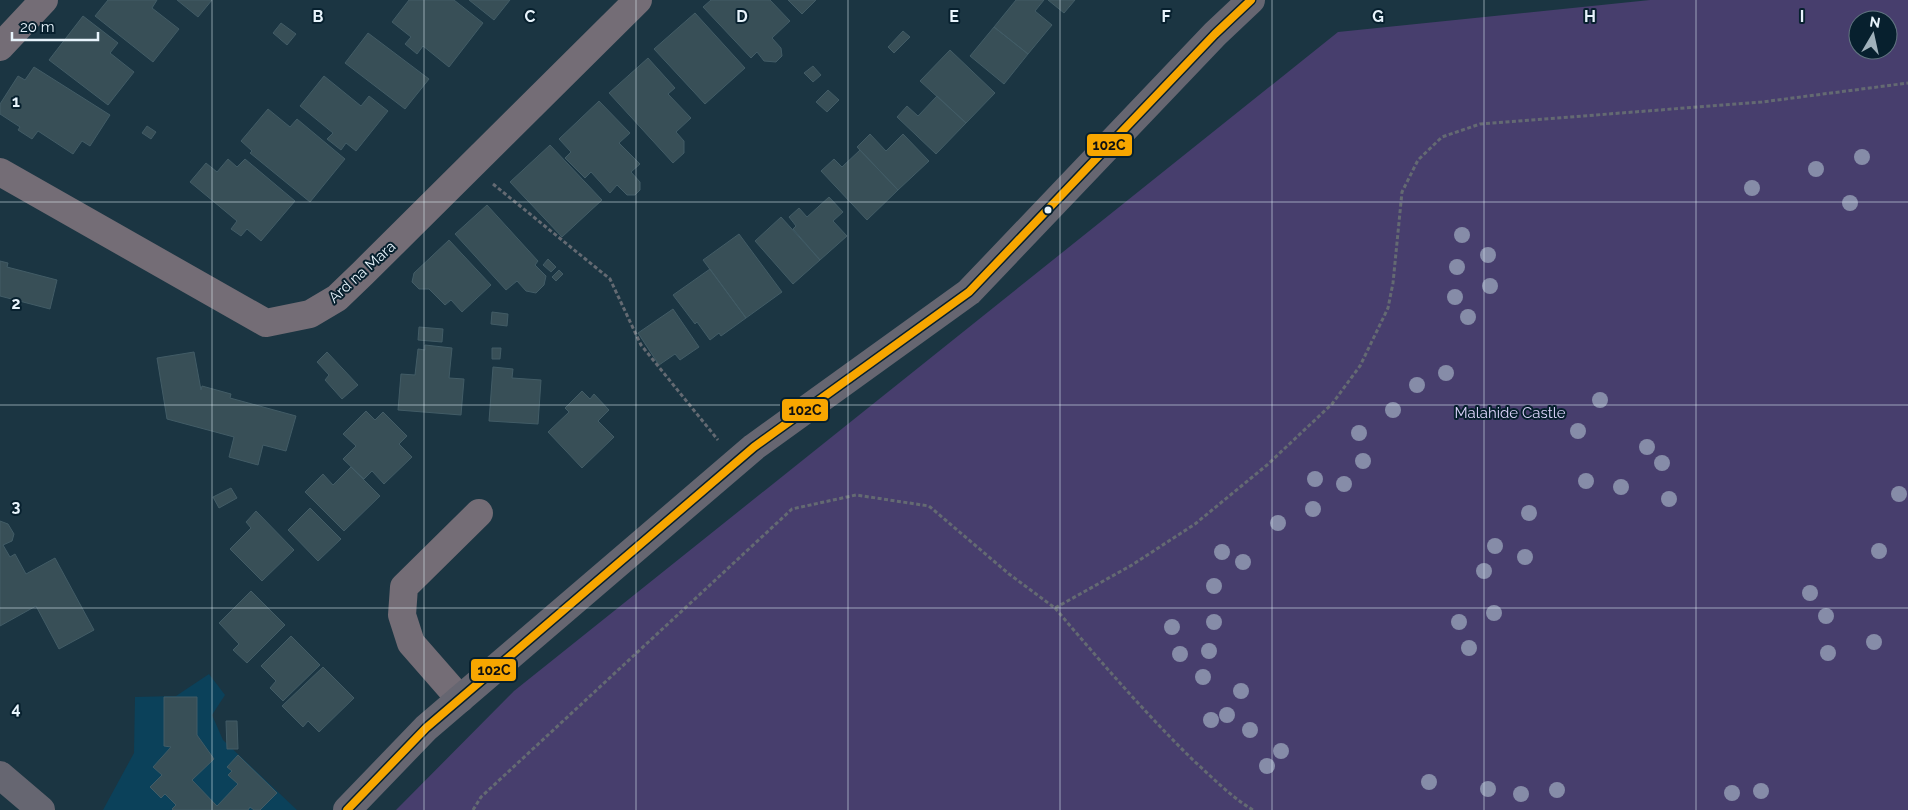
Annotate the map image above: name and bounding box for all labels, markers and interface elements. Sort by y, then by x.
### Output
text: B [313,7,324,26]
text: C [525,7,536,26]
text: D [736,7,748,26]
text: E [949,7,959,26]
text: F [1161,7,1171,26]
text: G [1372,7,1384,26]
text: H [1584,7,1596,26]
text: I [1800,7,1804,26]
scale bar [12,10,99,42]
north arrow [1848,10,1898,60]
text: N [1869,13,1882,31]
text: 20 m [20,18,55,36]
text: 1 [12,92,20,111]
line badge: 102C [1086,133,1133,157]
text: 102C [1092,137,1126,153]
unlabelled marker [1043,205,1053,215]
street label: Ard na Mara [325,237,399,307]
text: 2 [11,294,21,313]
line badge: 102C [781,398,829,422]
text: 102C [788,402,822,418]
park label: Malahide Castle [1454,404,1566,422]
text: 3 [12,497,21,516]
line badge: 102C [470,658,517,682]
text: 102C [477,662,511,678]
text: 4 [11,699,21,718]

